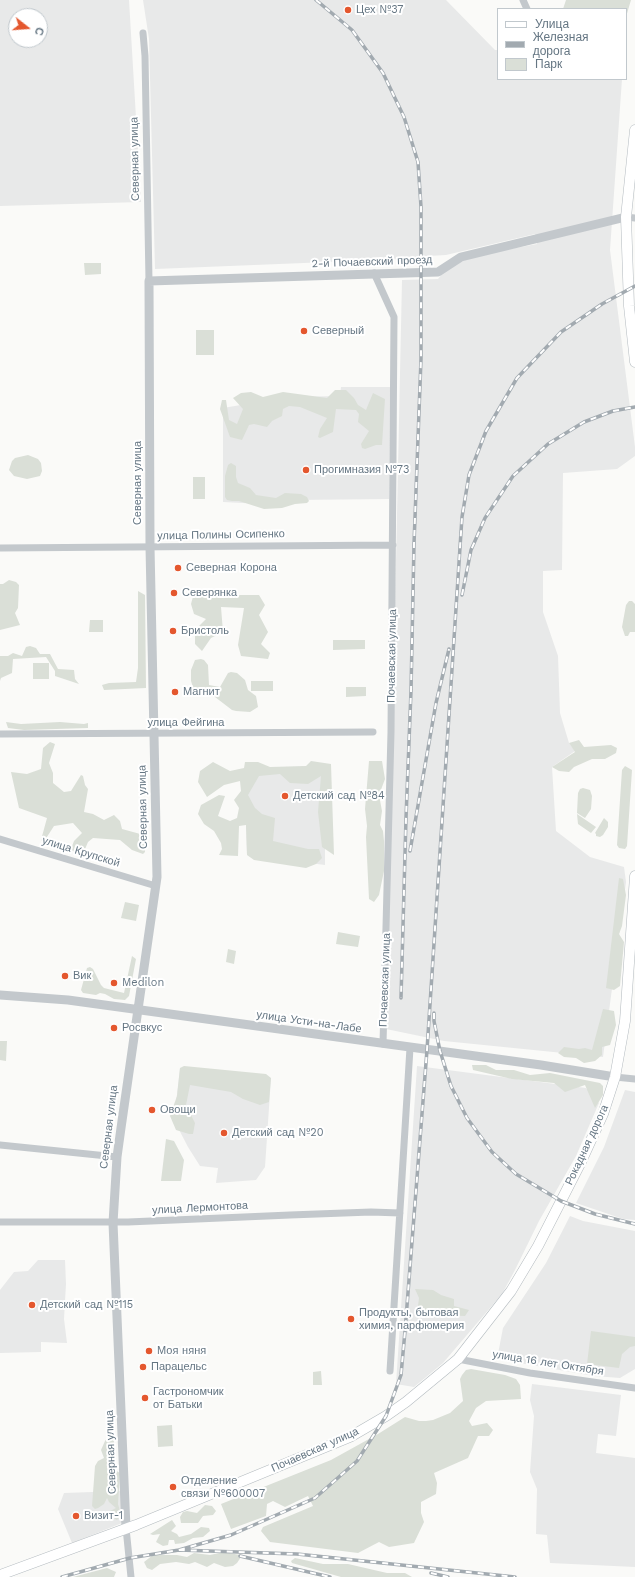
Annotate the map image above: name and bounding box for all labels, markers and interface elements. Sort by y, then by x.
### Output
place label: Цех №37 [356,3,403,17]
marker: Цех №37 [343,5,353,15]
north arrow [8,8,48,48]
legend [497,8,627,80]
text: Улица [535,17,569,31]
text: С [32,26,46,37]
text: Железная дорога [533,30,589,58]
text: Парк [535,57,562,71]
street label: Северная улица [128,117,142,201]
street label: 2-й Почаевский проезд [311,253,433,271]
place label: Северный [312,324,364,338]
marker: Северный [299,326,309,336]
street label: Северная улица [131,441,145,525]
place label: Прогимназия №73 [314,463,409,477]
marker: Прогимназия №73 [301,465,311,475]
street label: улица Полины Осипенко [157,527,285,543]
place label: Северная Корона [186,561,277,575]
marker: Северная Корона [173,563,183,573]
place label: Северянка [182,586,237,600]
marker: Северянка [169,588,179,598]
street label: Почаевская улица [385,609,399,703]
place label: Бристоль [181,624,229,638]
marker: Бристоль [168,626,178,636]
place label: Магнит [183,685,220,699]
marker: Магнит [170,687,180,697]
street label: улица Фейгина [148,716,224,730]
street label: Северная улица [136,765,150,849]
place label: Детский сад №84 [293,789,385,803]
marker: Детский сад №84 [280,791,290,801]
street label: улица Крупской [41,834,121,870]
street label: Почаевская улица [377,933,393,1027]
place label: Вик [73,969,91,983]
marker: Вик [60,971,70,981]
place label: Medilon [122,976,164,990]
marker: Medilon [109,978,119,988]
street label: улица Усти-на-Лабе [256,1008,362,1036]
place label: Росвкус [122,1021,162,1035]
marker: Росвкус [109,1023,119,1033]
street label: Северная улица [97,1084,121,1170]
place label: Овощи [160,1103,196,1117]
street label: Рокадная дорога [563,1103,611,1187]
marker: Овощи [147,1105,157,1115]
place label: Детский сад №20 [232,1126,324,1140]
marker: Детский сад №20 [219,1128,229,1138]
street label: улица Лермонтова [152,1199,248,1217]
place label: Детский сад №115 [40,1298,133,1312]
marker: Детский сад №115 [27,1300,37,1310]
place label: Продукты, бытовая химия, парфюмерия [359,1306,464,1332]
marker: Продукты, бытовая химия, парфюмерия [346,1314,356,1324]
place label: Моя няня [157,1344,206,1358]
marker: Моя няня [144,1346,154,1356]
street label: улица 16 лет Октября [491,1348,605,1378]
place label: Парацельс [151,1360,207,1374]
marker: Парацельс [138,1362,148,1372]
place label: Гастрономчик от Батьки [153,1385,224,1411]
marker: Гастрономчик от Батьки [140,1393,150,1403]
street label: Северная улица [103,1410,119,1494]
street label: Почаевская улица [269,1425,361,1475]
place label: Отделение связи №600007 [181,1474,265,1500]
marker: Отделение связи №600007 [168,1482,178,1492]
place label: Визит-1 [84,1509,123,1523]
marker: Визит-1 [71,1511,81,1521]

